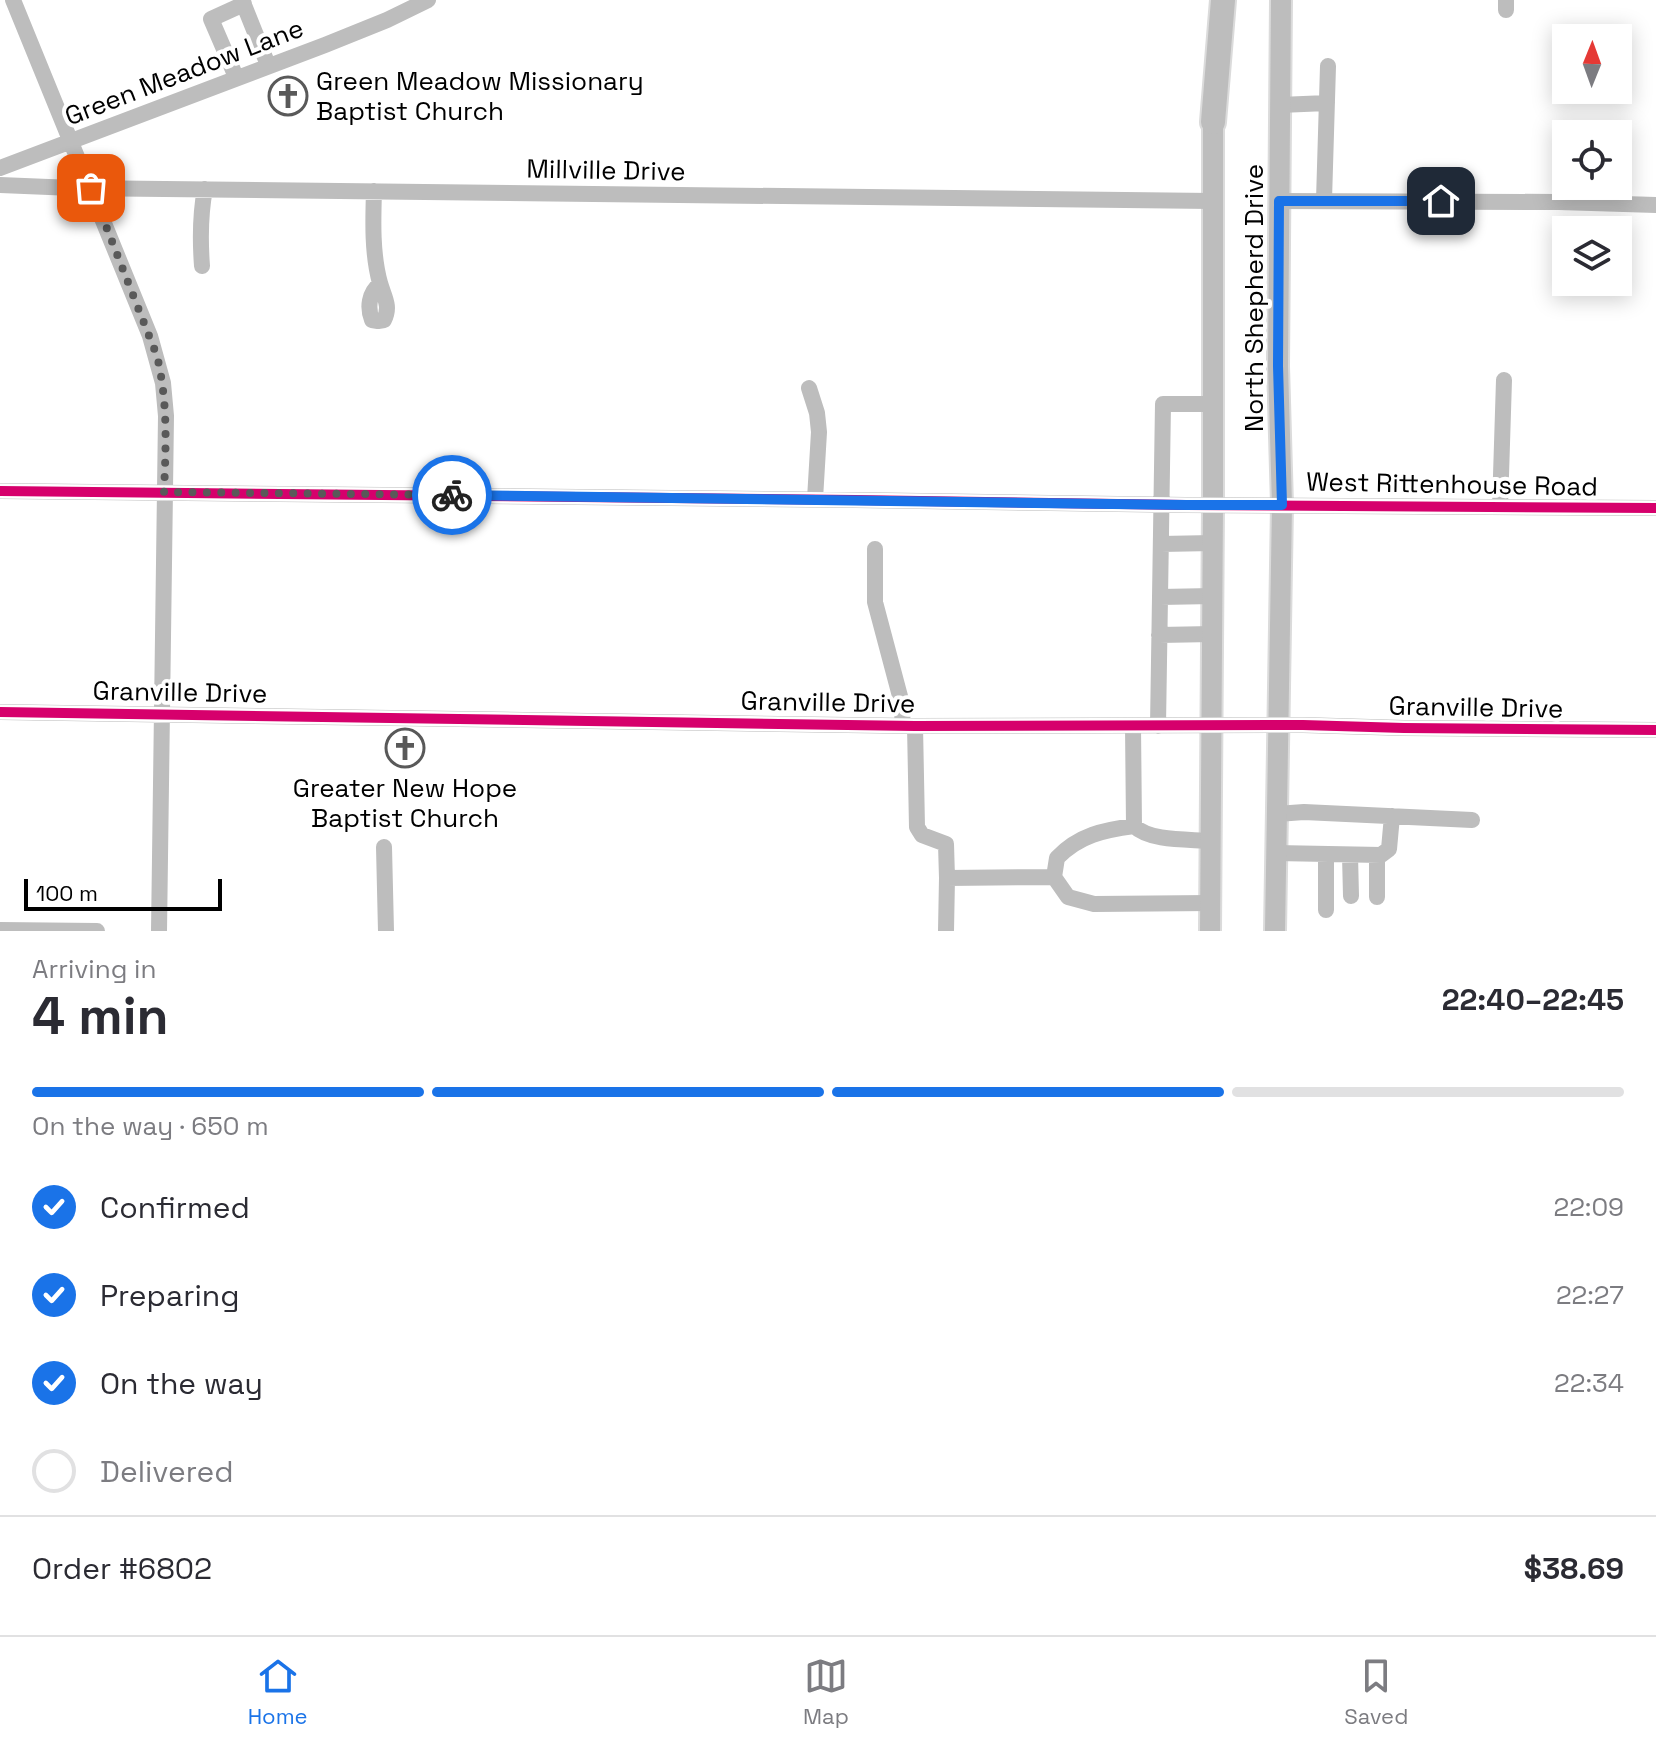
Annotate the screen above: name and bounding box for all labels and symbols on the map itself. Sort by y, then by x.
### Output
street label: Green Meadow Lane [60,11,308,133]
north arrow [1552,24,1632,104]
place label: Green Meadow Missionary Baptist Church [316,64,644,128]
church icon: Green Meadow Missionary Baptist Church [267,75,309,117]
street label: Millville Drive [526,152,686,188]
pin [57,154,125,222]
street label: North Shepherd Drive [1237,164,1271,432]
pin [1407,167,1475,235]
courier [412,455,492,535]
street label: West Rittenhouse Road [1306,464,1598,504]
street label: Granville Drive [92,673,268,711]
street label: Granville Drive [740,683,916,721]
street label: Granville Drive [1388,688,1564,726]
church icon: Greater New Hope Baptist Church [384,727,426,769]
place label: Greater New Hope Baptist Church [293,771,517,835]
scale bar [24,875,222,911]

